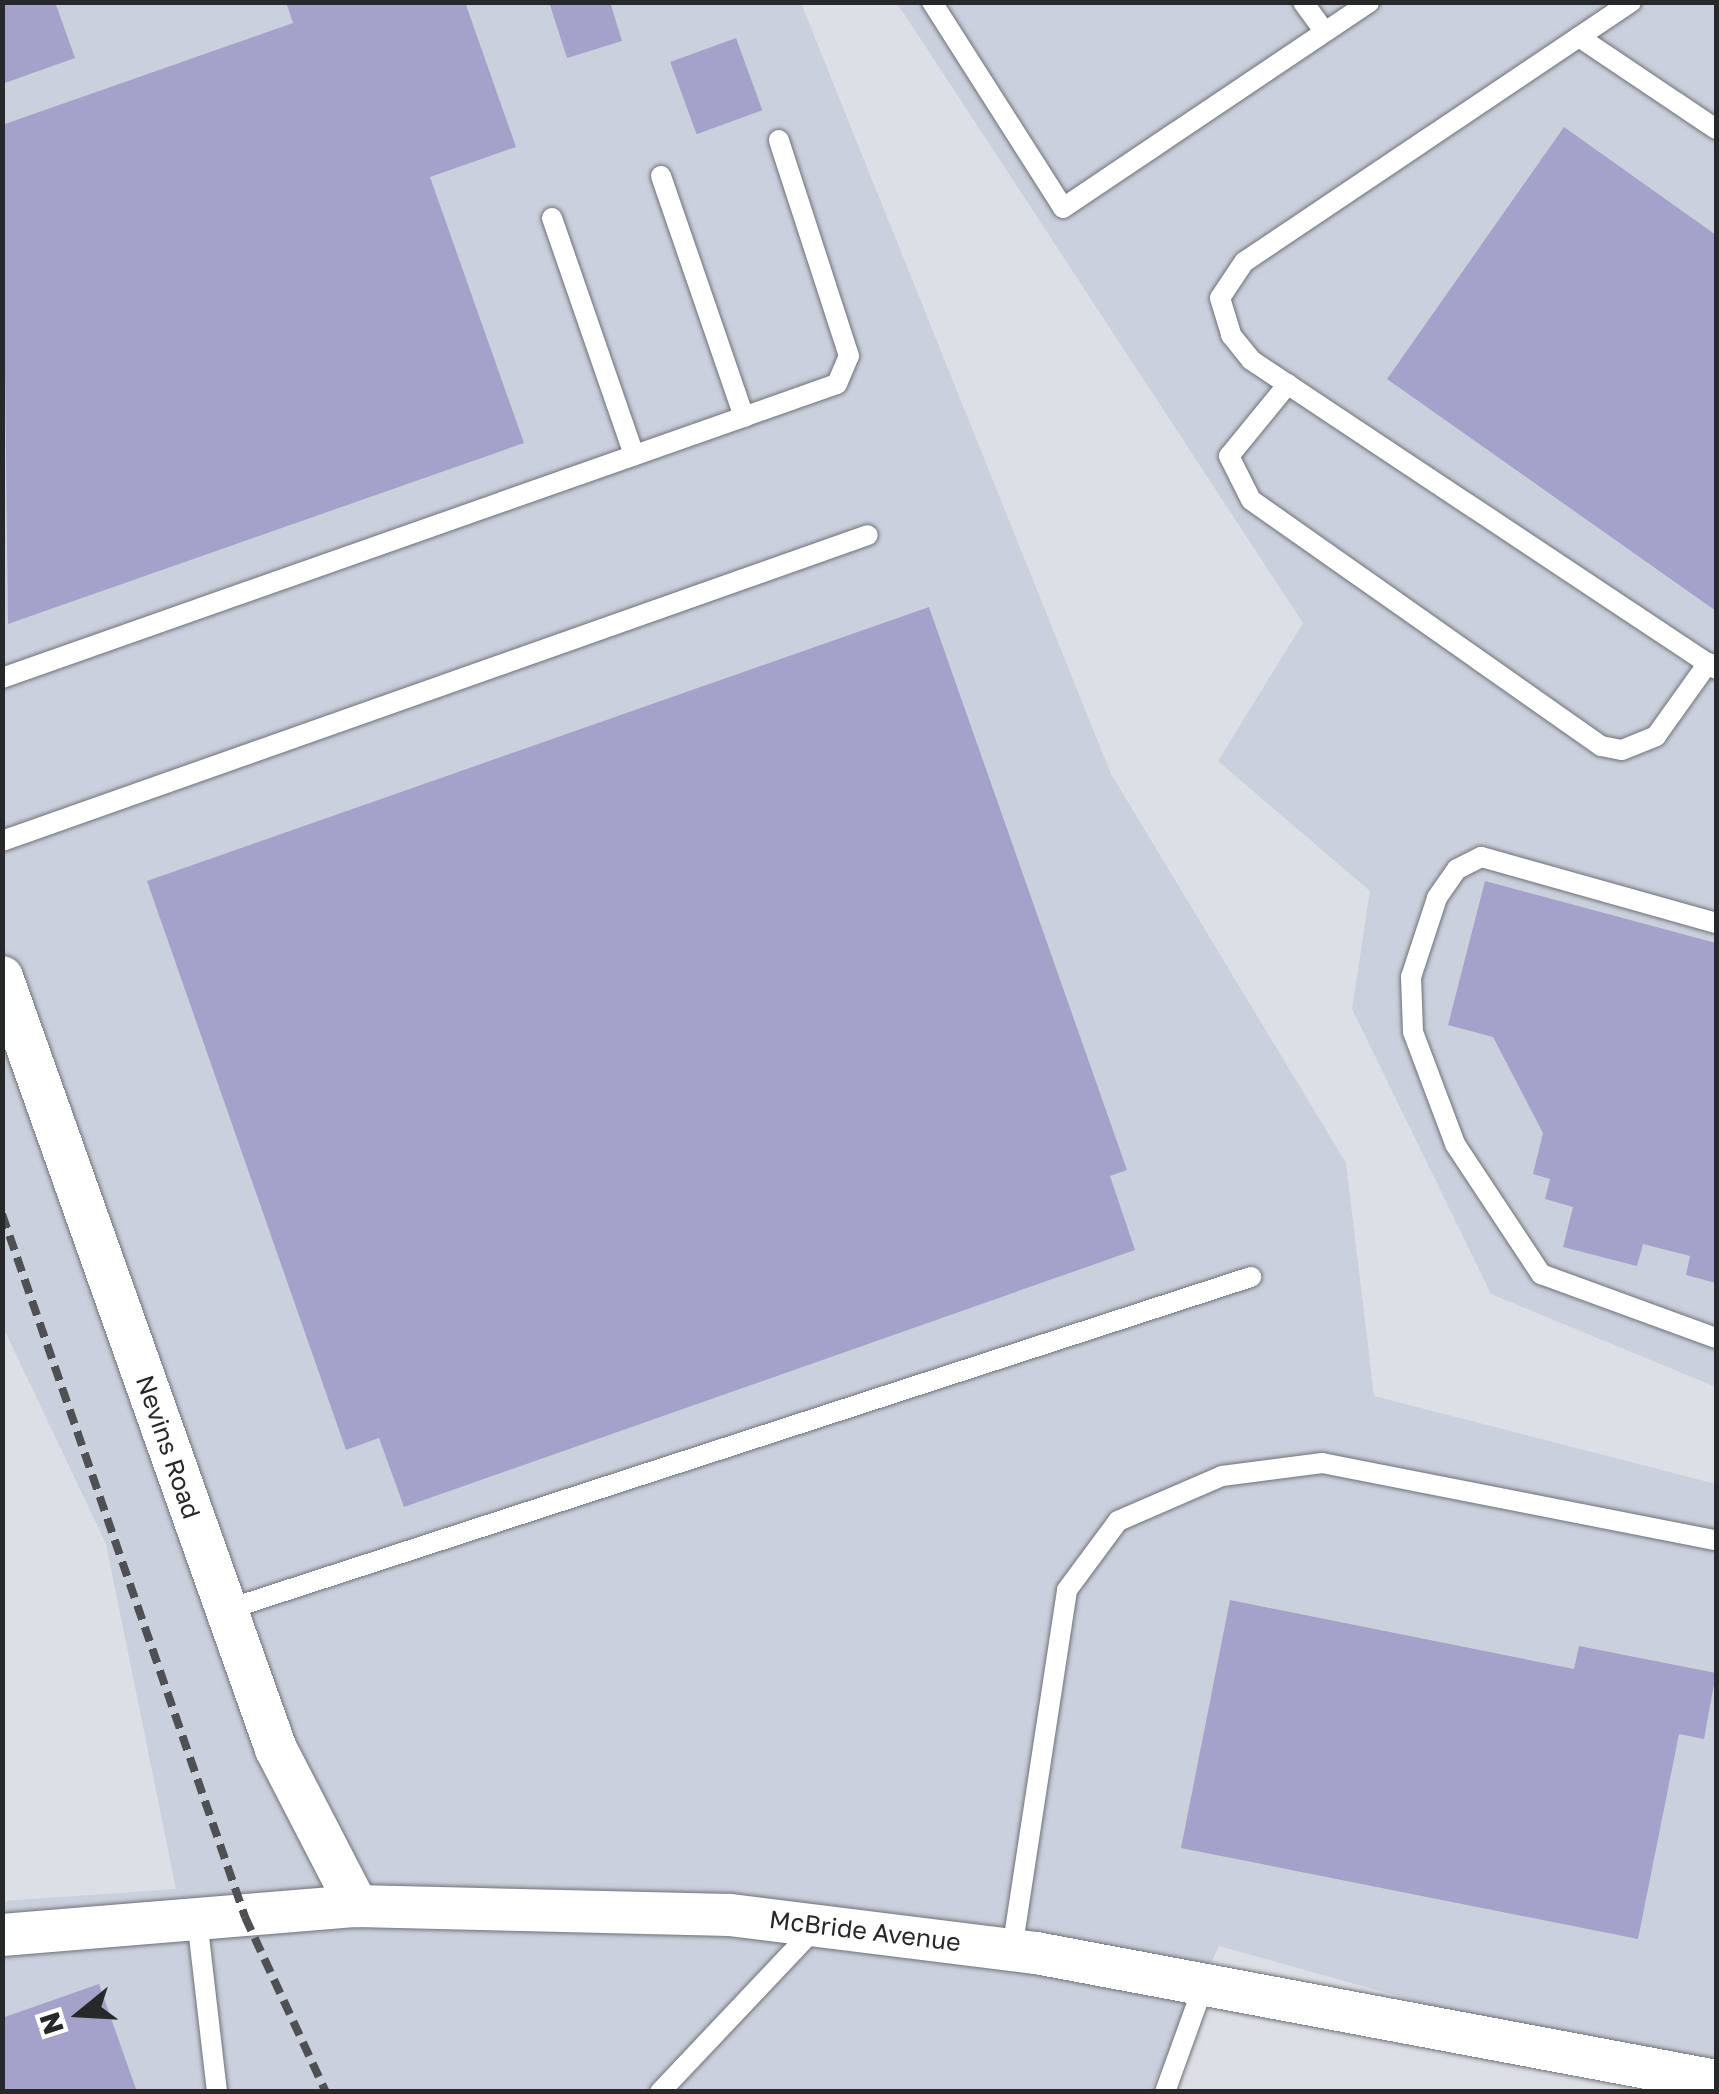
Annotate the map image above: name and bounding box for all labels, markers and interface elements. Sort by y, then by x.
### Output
street label: Nevins Road [129,1371,207,1523]
street label: McBride Avenue [768,1904,962,1958]
north arrow [30,1964,130,2064]
text: N [32,2008,70,2039]

